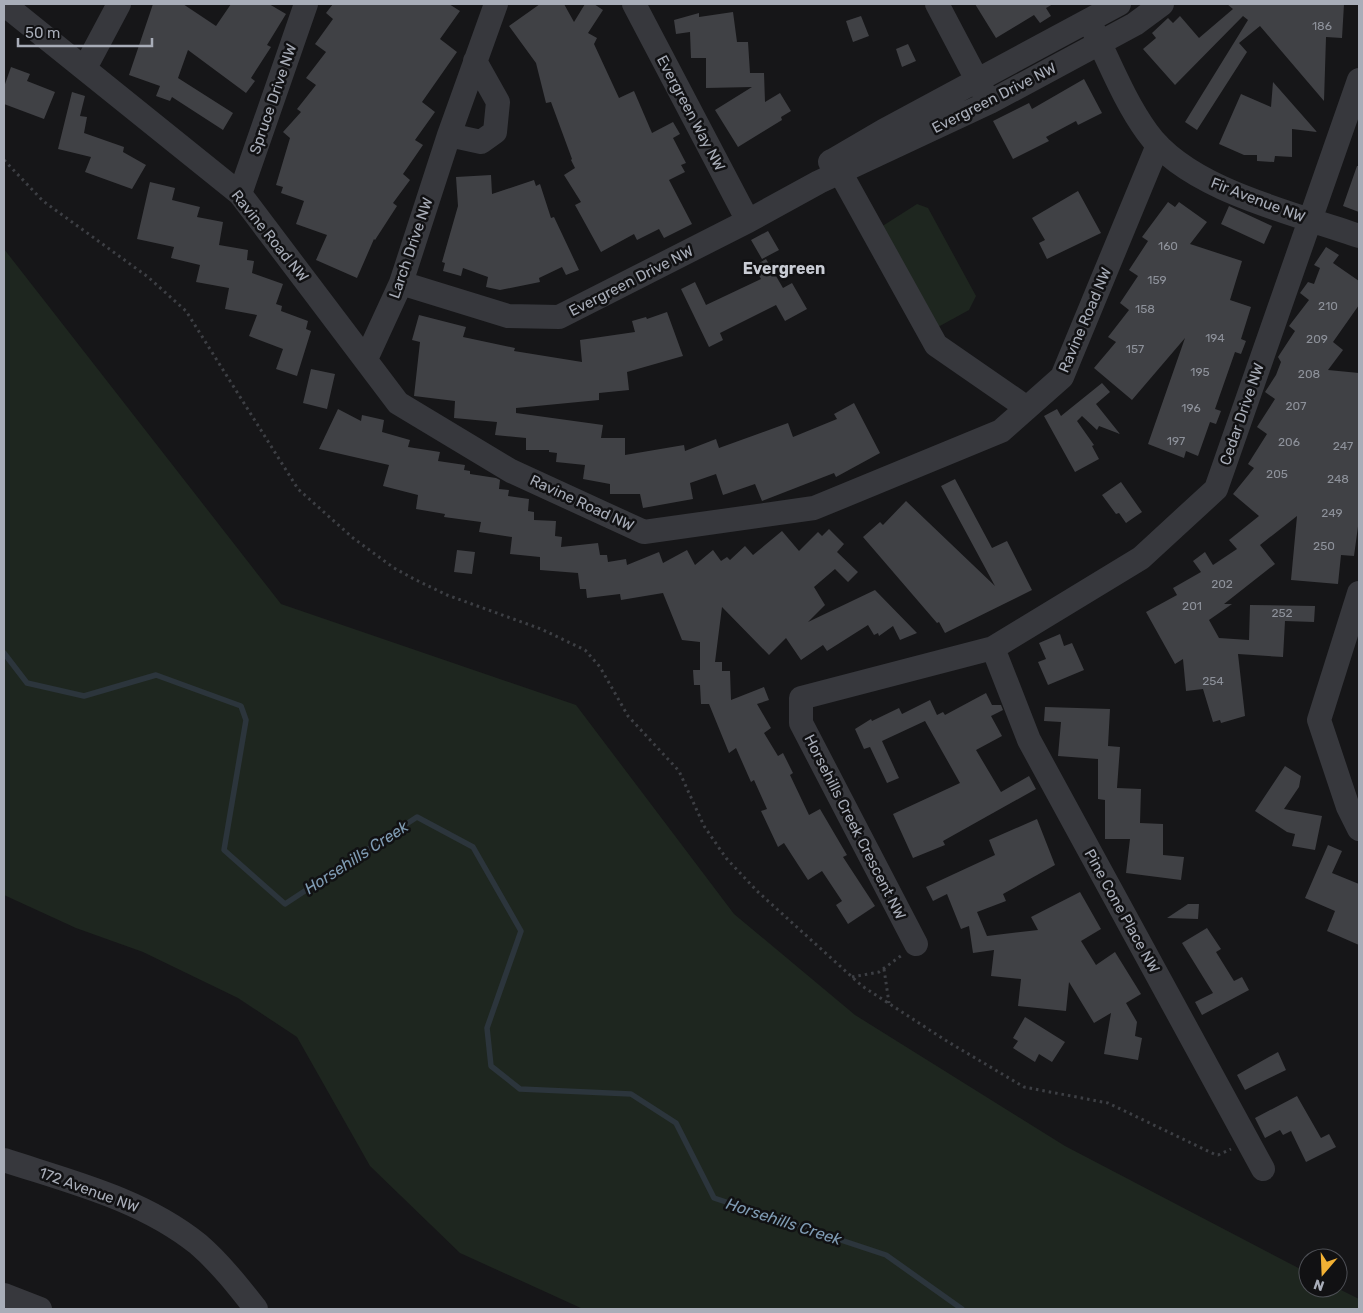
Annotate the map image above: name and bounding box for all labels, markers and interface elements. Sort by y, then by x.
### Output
scale bar [18,15,151,47]
house number: 186 [1312,19,1332,33]
text: 50 m [25,24,60,42]
street label: Spruce Drive NW [246,41,300,157]
street label: Evergreen Way NW [653,52,729,174]
street label: Evergreen Drive NW [929,59,1059,137]
street label: Fir Avenue NW [1208,174,1308,226]
street label: Ravine Road NW [228,187,312,285]
street label: Larch Drive NW [385,195,437,301]
house number: 160 [1158,239,1178,253]
street label: Evergreen Drive NW [566,242,696,320]
district label: Evergreen [743,259,825,278]
street label: Ravine Road NW [1055,265,1115,375]
house number: 159 [1147,273,1167,287]
house number: 210 [1318,299,1338,313]
house number: 158 [1135,302,1155,316]
house number: 194 [1205,331,1225,345]
house number: 209 [1306,332,1328,346]
house number: 157 [1126,342,1144,356]
street label: Cedar Drive NW [1216,361,1268,467]
house number: 195 [1190,365,1210,379]
house number: 208 [1298,367,1320,381]
house number: 207 [1286,399,1306,413]
house number: 196 [1181,401,1201,415]
house number: 197 [1167,434,1185,448]
house number: 206 [1278,435,1300,449]
house number: 247 [1333,439,1353,453]
house number: 205 [1266,467,1288,481]
street label: Ravine Road NW [527,471,637,535]
house number: 248 [1327,472,1349,486]
house number: 249 [1321,506,1343,520]
house number: 250 [1313,539,1335,553]
house number: 202 [1211,577,1233,591]
house number: 201 [1182,599,1202,613]
house number: 252 [1271,606,1293,620]
house number: 254 [1202,674,1224,688]
street label: Horsehills Creek Crescent NW [800,731,910,923]
water label: Horsehills Creek [301,816,412,898]
street label: Pine Cone Place NW [1081,846,1163,976]
street label: 172 Avenue NW [37,1164,141,1216]
water label: Horsehills Creek [724,1194,845,1249]
north arrow [1298,1248,1348,1298]
text: N [1311,1275,1326,1294]

